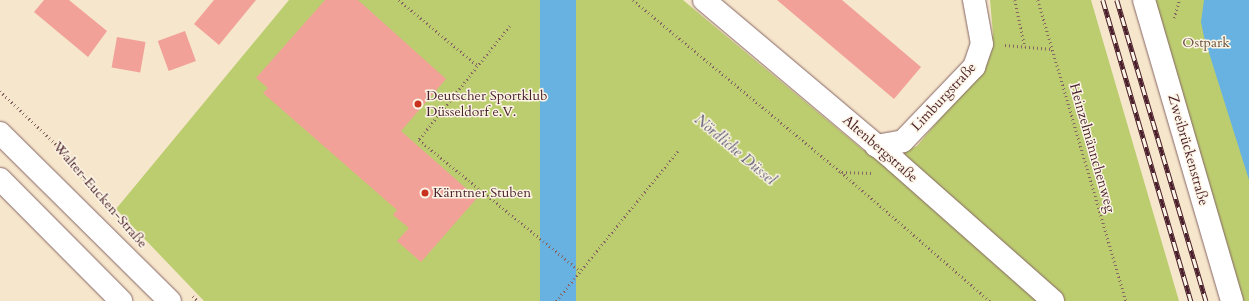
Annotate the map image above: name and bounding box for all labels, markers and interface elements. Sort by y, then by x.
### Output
park label: Ostpark [1182,35,1230,51]
street label: Limburgstraße [908,59,980,135]
street label: Heinzelmännchenweg [1065,81,1119,215]
place label: Deutscher Sportklub Düsseldorf e.V. [426,88,548,120]
street label: Zweibrückenstraße [1164,92,1212,208]
marker: Deutscher Sportklub Düsseldorf e.V. [413,99,423,109]
water label: Nördliche Düssel [691,111,779,189]
street label: Altenbergstraße [839,112,921,186]
street label: Walter-Eucken-Straße [49,138,151,252]
place label: Kärntner Stuben [433,185,531,201]
marker: Kärntner Stuben [420,188,430,198]

